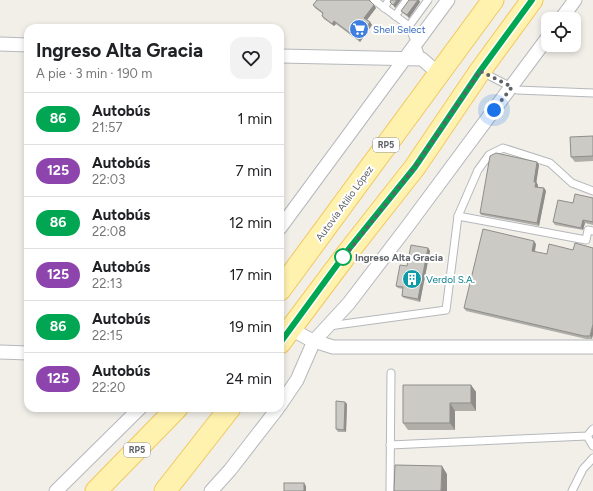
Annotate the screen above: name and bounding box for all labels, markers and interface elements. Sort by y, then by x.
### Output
map controls [541,12,581,52]
button: locate [541,12,581,52]
supermarket icon: Shell Select [348,18,370,40]
place label: Shell Select [373,23,426,36]
button: heart [230,37,272,79]
text: Ingreso Alta Gracia [36,39,203,62]
text: A pie · 3 min · 190 m [36,66,152,81]
your location [484,100,504,120]
text: Autobús [92,102,150,120]
text: 86 [50,110,66,127]
text: 1 min [237,110,272,128]
text: 21:57 [92,120,122,135]
road number: RP5 [373,138,399,152]
text: Autobús [92,154,150,172]
text: 125 [47,162,69,179]
text: 7 min [236,162,272,180]
street label: Autovía Atilio López [313,163,376,243]
text: 22:03 [92,172,125,187]
text: Autobús [92,206,150,224]
text: 86 [50,214,66,231]
text: 12 min [229,214,272,232]
text: 22:08 [92,224,126,239]
marker: Ingreso Alta Gracia [334,248,352,266]
place label: Ingreso Alta Gracia [355,251,443,264]
text: Autobús [92,258,150,276]
text: 125 [47,266,69,283]
text: 17 min [229,266,272,284]
building icon: Verdol S.A. [401,268,423,290]
place label: Verdol S.A. [426,273,475,286]
text: 22:13 [92,276,122,291]
text: Autobús [92,310,150,328]
text: 86 [50,318,66,335]
text: 19 min [229,318,272,336]
text: 22:15 [92,328,123,343]
text: Autobús [92,362,150,380]
text: 125 [47,370,69,387]
text: 24 min [226,370,272,388]
text: 22:20 [92,380,125,395]
road number: RP5 [124,443,150,457]

